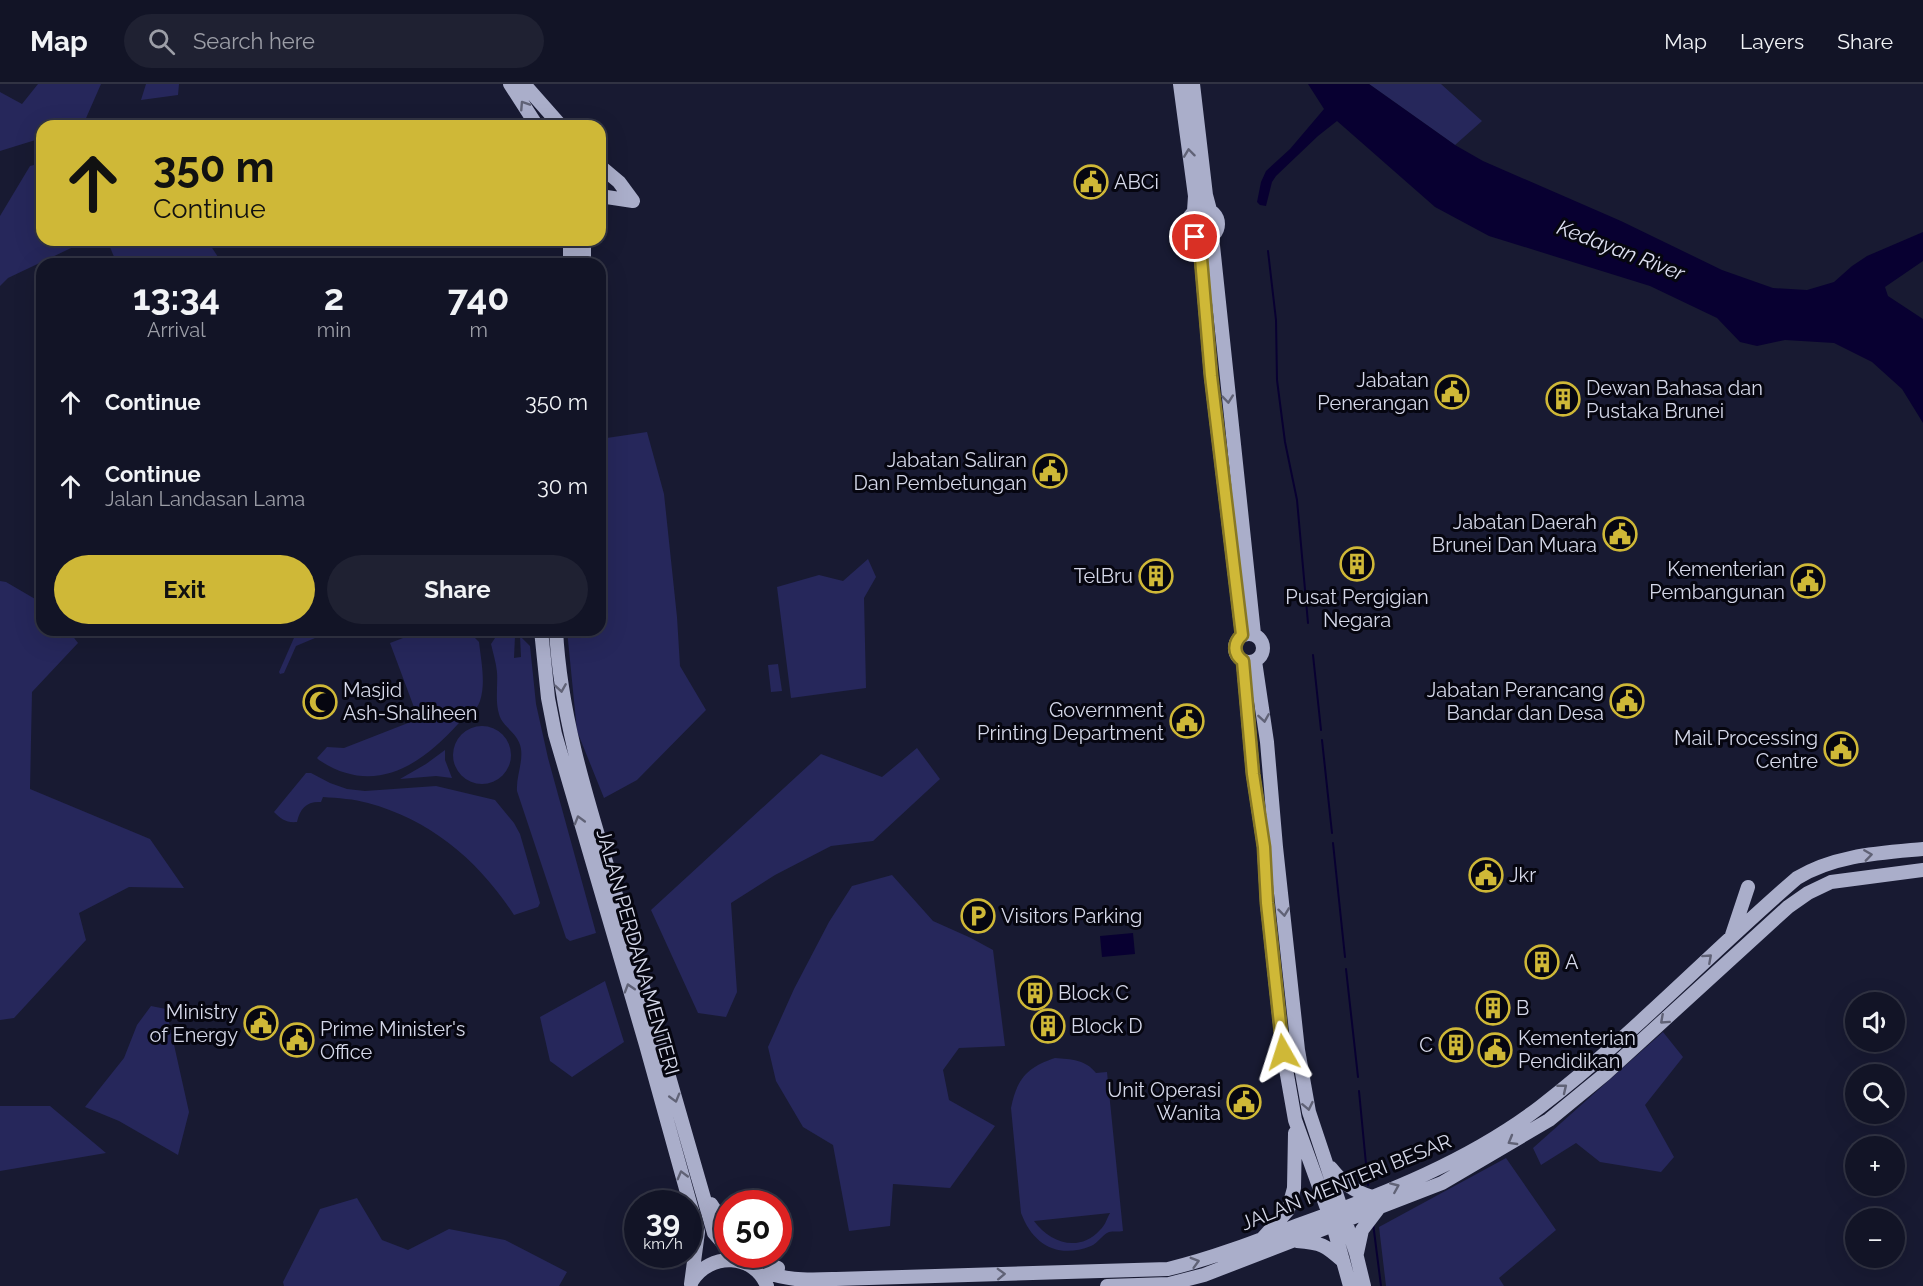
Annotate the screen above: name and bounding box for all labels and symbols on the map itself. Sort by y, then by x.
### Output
one-way arrow [520,100,531,111]
one-way arrow [1184,149,1196,158]
public building icon: ABCi [1073,164,1109,200]
place label: ABCi [1114,170,1159,194]
pin [1169,211,1220,262]
water label: Kedayan River [1554,214,1689,286]
place label: Jabatan Penerangan [1317,368,1429,415]
public building icon: Jabatan Penerangan [1434,374,1470,410]
place label: Dewan Bahasa dan Pustaka Brunei [1586,376,1763,423]
building icon: Dewan Bahasa dan Pustaka Brunei [1545,381,1581,417]
one-way arrow [1221,395,1234,404]
place label: Jabatan Saliran Dan Pembetungan [854,448,1027,495]
public building icon: Jabatan Saliran Dan Pembetungan [1032,453,1068,489]
place label: Jabatan Daerah Brunei Dan Muara [1432,510,1597,557]
public building icon: Jabatan Daerah Brunei Dan Muara [1602,516,1638,552]
building icon: Pusat Pergigian Negara [1339,546,1375,582]
place label: Kementerian Pembangunan [1649,557,1785,604]
building icon: TelBru [1138,558,1174,594]
public building icon: Kementerian Pembangunan [1790,563,1826,599]
place label: TelBru [1074,564,1133,588]
place label: Pusat Pergigian Negara [1285,585,1429,632]
place label: Masjid Ash-Shaliheen [343,678,477,725]
place label: Jabatan Perancang Bandar dan Desa [1427,678,1604,725]
public building icon: Jabatan Perancang Bandar dan Desa [1609,683,1645,719]
mosque icon: Masjid Ash-Shaliheen [302,684,338,720]
one-way arrow [555,684,567,693]
place label: Government Printing Department [977,698,1164,745]
public building icon: Government Printing Department [1169,703,1205,739]
one-way arrow [1257,714,1269,723]
place label: Mail Processing Centre [1674,726,1818,773]
public building icon: Mail Processing Centre [1823,731,1859,767]
one-way arrow [574,815,586,826]
street label: JALAN PERDANA MENTERI [591,826,685,1078]
one-way arrow [1863,849,1872,862]
public building icon: Jkr [1468,857,1504,893]
place label: Jkr [1509,863,1536,887]
parking icon: Visitors Parking [960,898,996,934]
place label: Visitors Parking [1001,904,1142,928]
one-way arrow [1277,908,1289,917]
building icon: A [1524,944,1560,980]
place label: A [1565,950,1579,974]
one-way arrow [1701,955,1712,966]
building icon: Block C [1017,975,1053,1011]
place label: Block C [1058,981,1129,1005]
one-way arrow [624,983,636,994]
building icon: B [1475,990,1511,1026]
place label: B [1516,996,1529,1020]
place label: Ministry of Energy [150,1000,238,1047]
public building icon: Ministry of Energy [243,1005,279,1041]
building icon: Block D [1030,1008,1066,1044]
one-way arrow [1660,1013,1671,1024]
place label: Block D [1071,1014,1143,1038]
place label: Prime Minister's Office [320,1017,465,1064]
position arrow [1251,1020,1315,1084]
public building icon: Prime Minister's Office [279,1022,315,1058]
place label: Kementerian Pendidikan [1518,1026,1636,1073]
building icon: C [1438,1027,1474,1063]
public building icon: Kementerian Pendidikan [1477,1032,1513,1068]
place label: C [1419,1033,1433,1057]
place label: Unit Operasi Wanita [1107,1078,1221,1125]
public building icon: Unit Operasi Wanita [1226,1084,1262,1120]
one-way arrow [1556,1085,1567,1096]
one-way arrow [668,1092,680,1103]
one-way arrow [1301,1100,1314,1110]
street label: JALAN MENTERI BESAR [1237,1129,1455,1235]
one-way arrow [1508,1134,1518,1146]
one-way arrow [677,1170,689,1181]
one-way arrow [1389,1182,1400,1194]
speed limit sign: 50 [714,1190,792,1268]
one-way arrow [1189,1257,1200,1269]
one-way arrow [997,1268,1006,1281]

